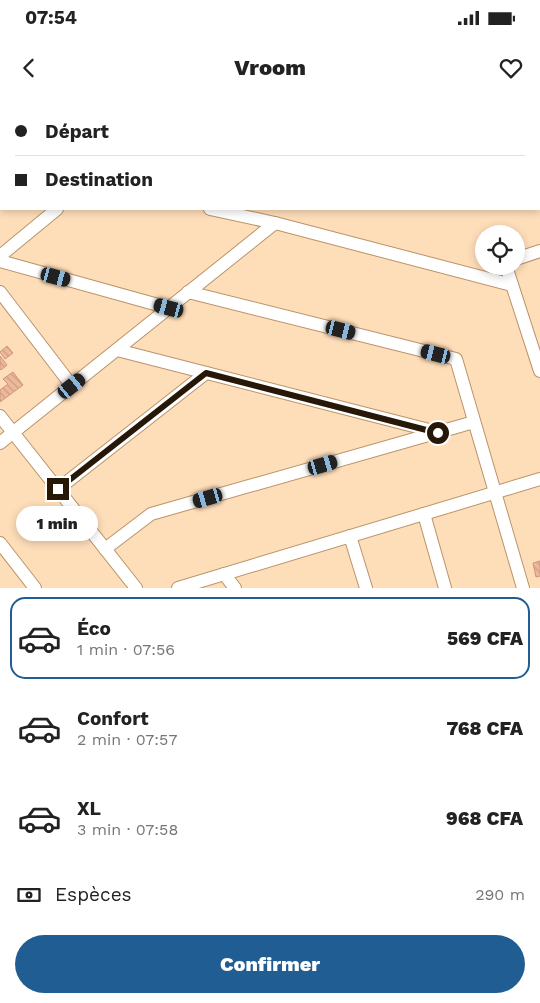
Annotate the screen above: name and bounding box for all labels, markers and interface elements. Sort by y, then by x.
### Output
text: 07:54 [25,6,77,29]
icon: back [15,54,43,82]
icon: heart [497,54,525,82]
text: Vroom [234,55,306,80]
text: Départ [45,120,109,143]
text: Destination [45,168,153,191]
map controls [475,225,525,275]
button: locate [475,225,525,275]
car [39,266,72,288]
car [152,297,185,319]
car [324,319,357,341]
car [419,343,452,365]
car [55,371,88,401]
route start [427,422,449,444]
car [306,454,339,476]
route end [47,478,69,500]
car [191,487,224,509]
callout: 1 min [17,506,99,542]
text: 1 min [36,514,78,533]
icon: car [17,616,62,661]
text: Éco [77,617,111,640]
text: 569 CFA [447,627,523,650]
text: 1 min · 07:56 [77,640,175,659]
icon: car [17,706,62,751]
text: Confort [77,707,148,730]
text: 768 CFA [446,717,523,740]
text: 2 min · 07:57 [77,730,177,749]
icon: car [17,796,62,841]
text: XL [77,797,101,820]
text: 968 CFA [446,807,523,830]
text: 3 min · 07:58 [77,820,178,839]
icon: cash [15,881,43,909]
text: Espèces [55,883,132,906]
text: 290 m [475,885,525,904]
button: Confirmer [15,935,525,993]

